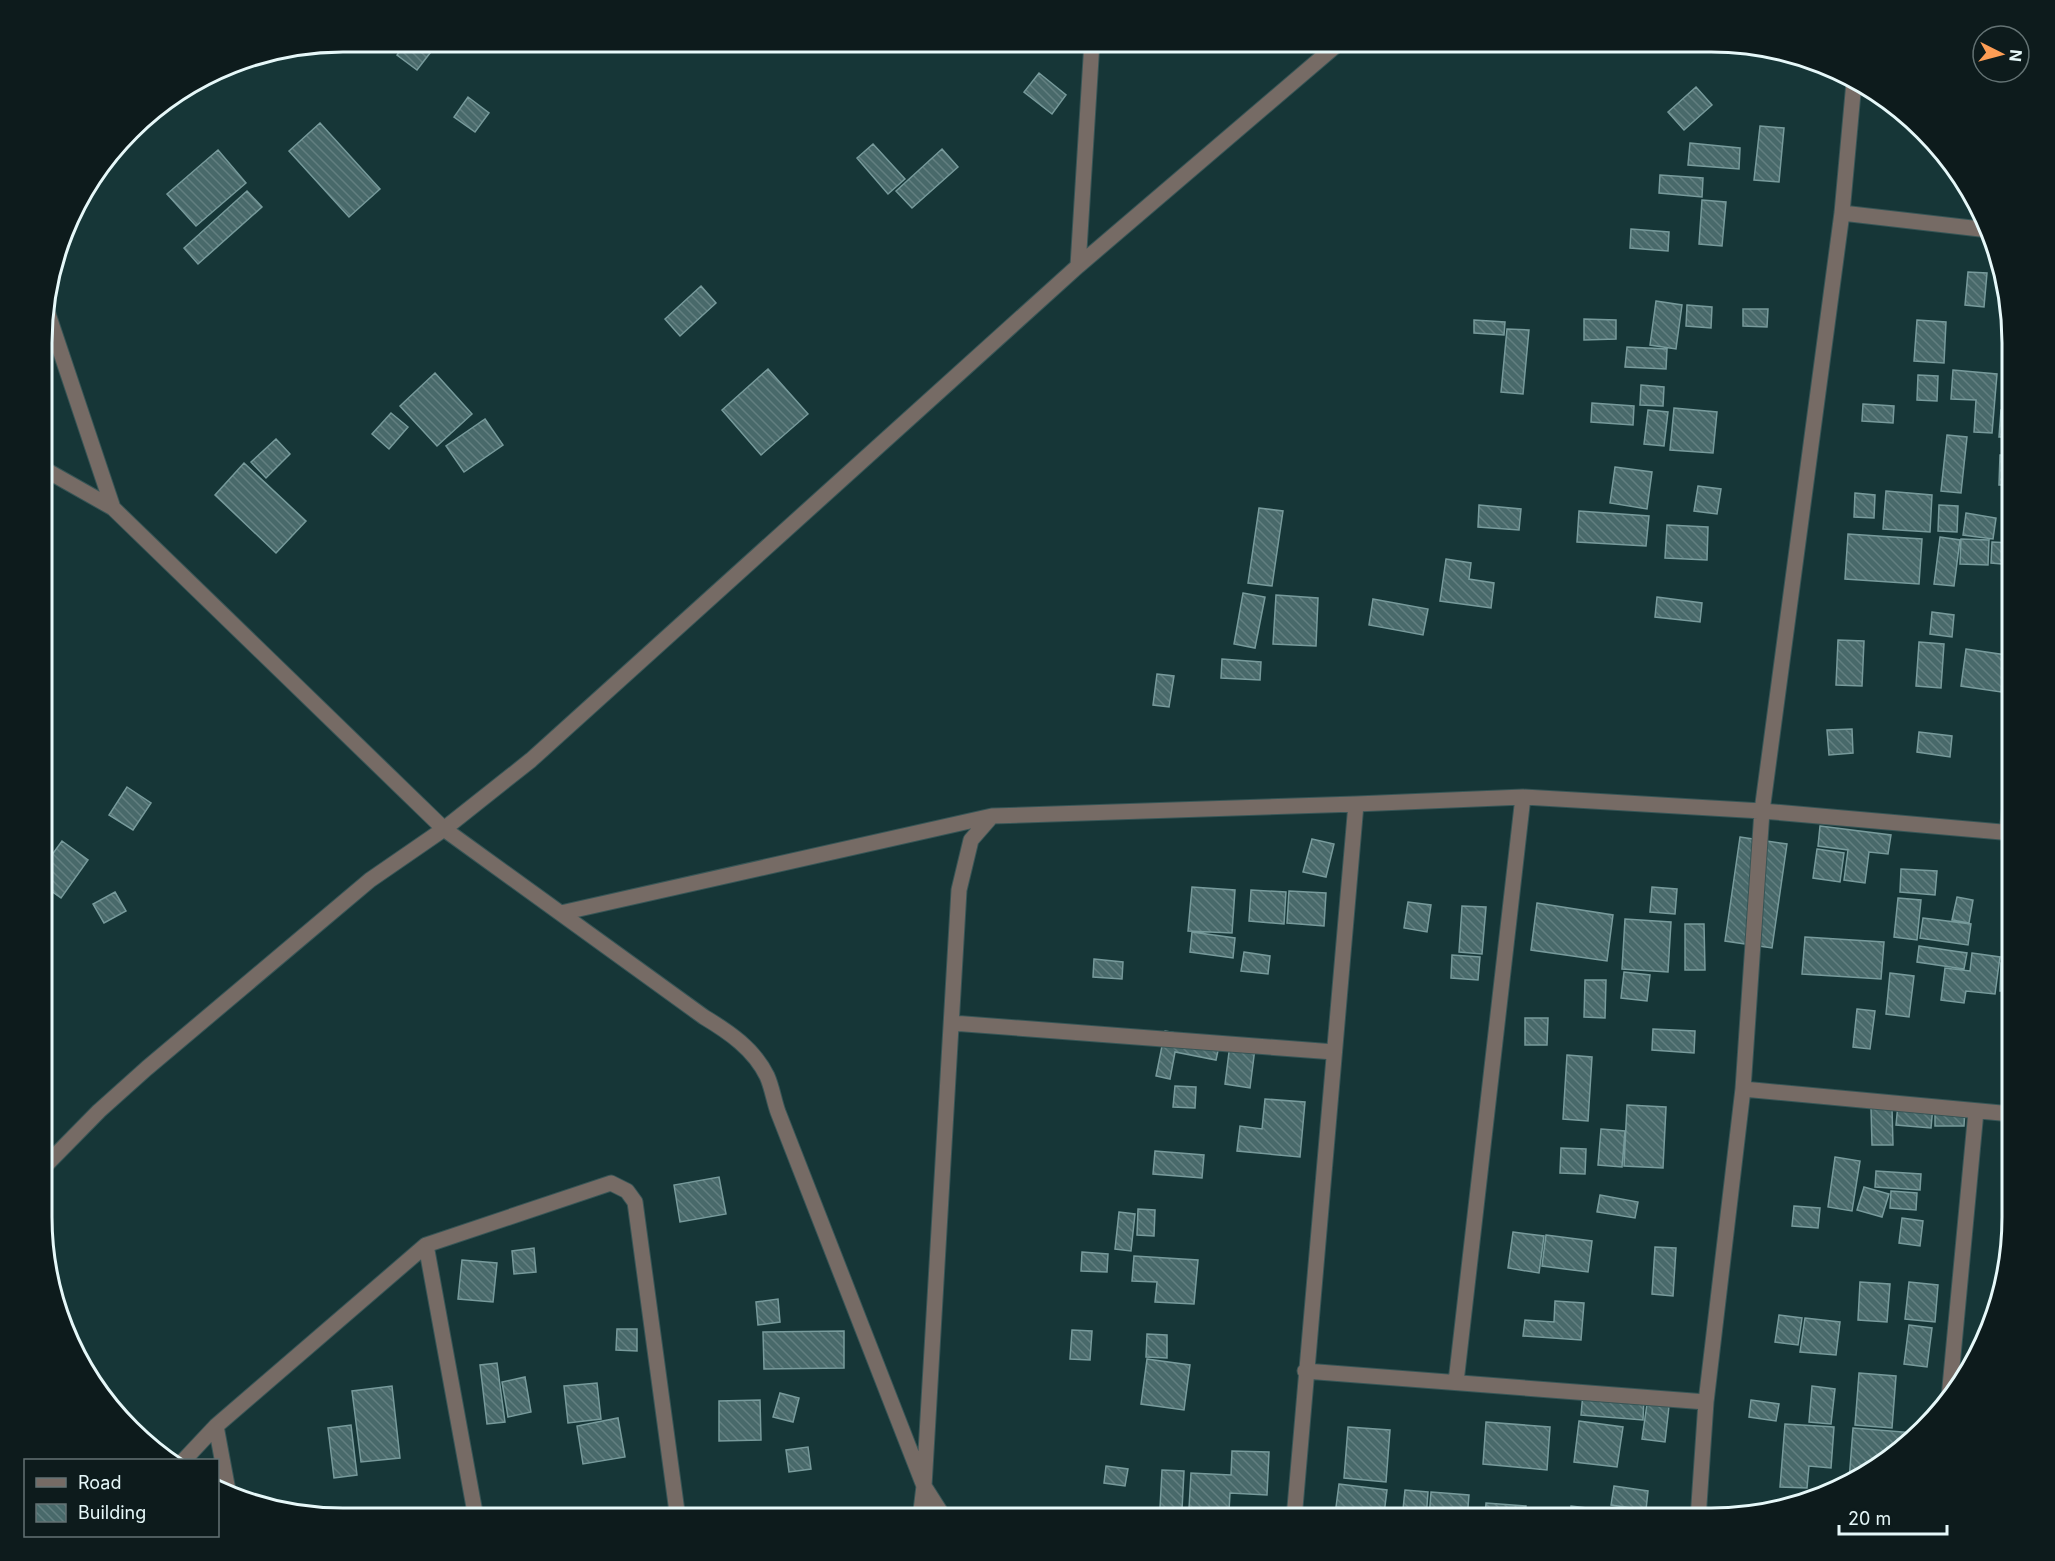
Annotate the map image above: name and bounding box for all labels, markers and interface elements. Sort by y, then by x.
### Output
north arrow [1971,24,2031,84]
text: N [2005,48,2027,63]
legend [24,1459,219,1537]
text: Road [78,1472,121,1493]
scale bar [1839,1498,1947,1536]
text: Building [78,1502,146,1523]
text: 20 m [1848,1508,1891,1529]

